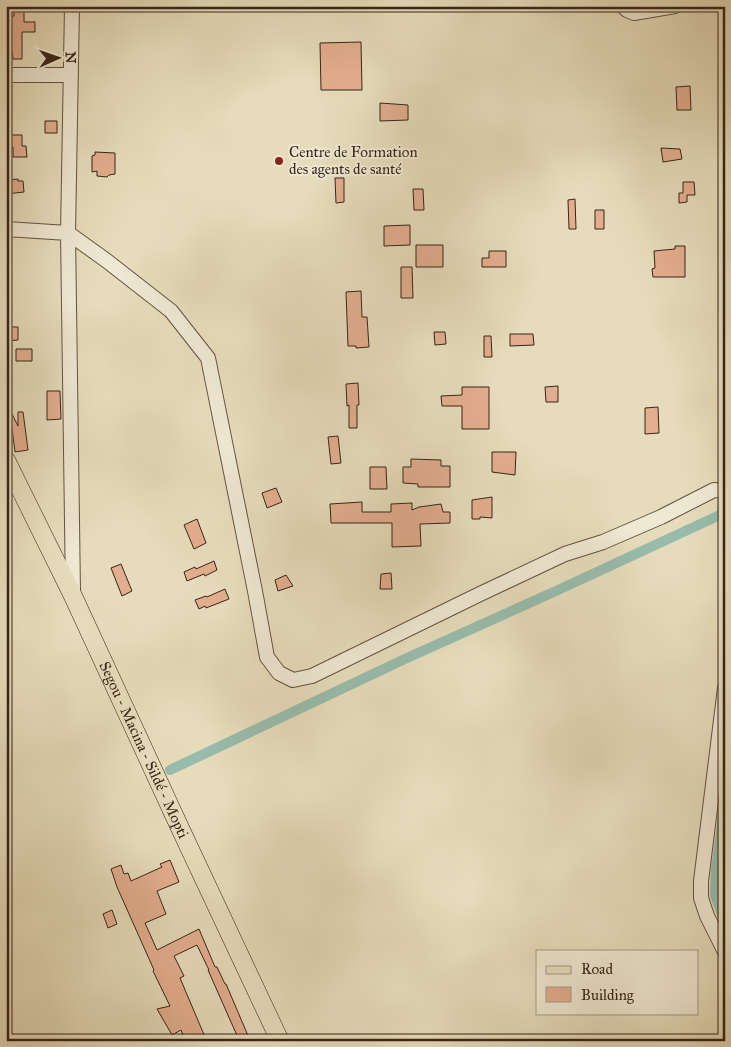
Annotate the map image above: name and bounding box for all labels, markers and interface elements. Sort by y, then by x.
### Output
north arrow [32,32,82,82]
text: N [62,51,79,64]
place label: Centre de Formation des agents de santé [289,143,418,178]
marker: Centre de Formation des agents de santé [273,155,285,167]
street label: Segou - Macina - Sildé - Mopti [95,659,193,841]
legend [536,950,698,1014]
text: Road [581,960,613,978]
text: Building [581,986,635,1004]

